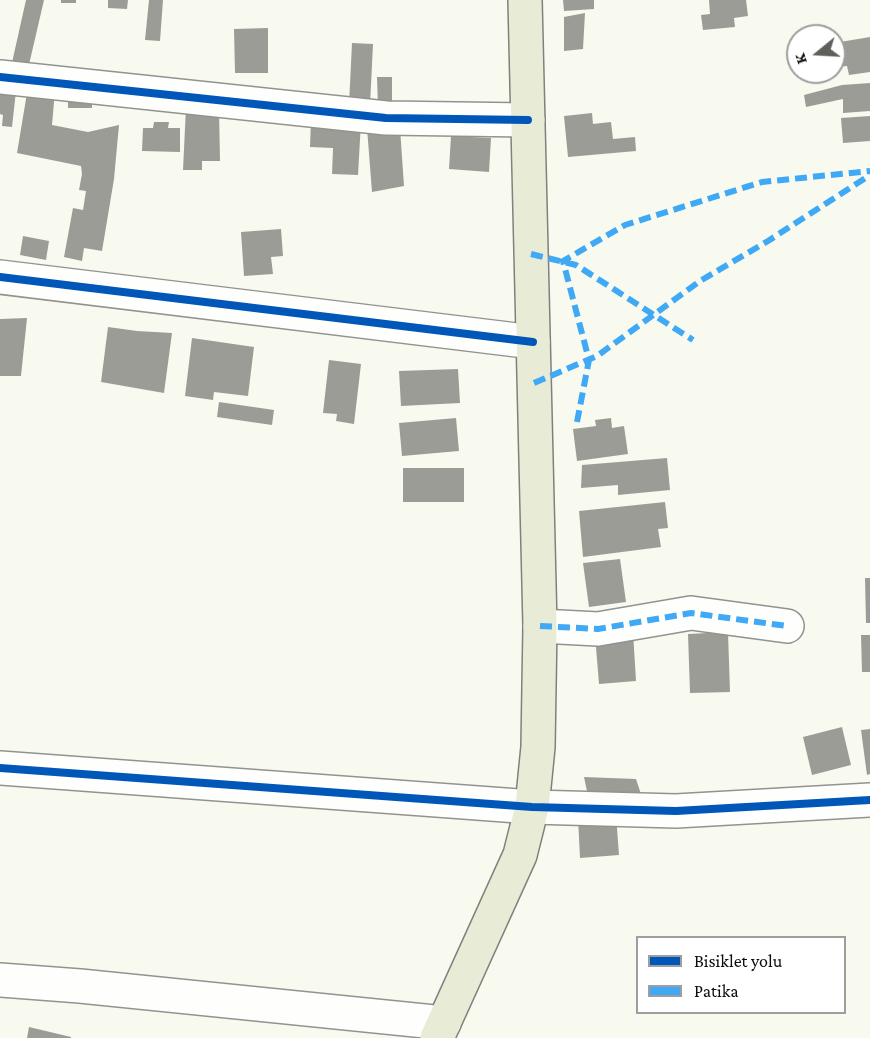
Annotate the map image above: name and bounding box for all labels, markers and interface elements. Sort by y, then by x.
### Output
north arrow [786,24,846,84]
text: K [791,52,810,67]
legend [636,936,846,1014]
text: Bisiklet yolu [694,951,782,971]
text: Patika [694,981,739,1001]

